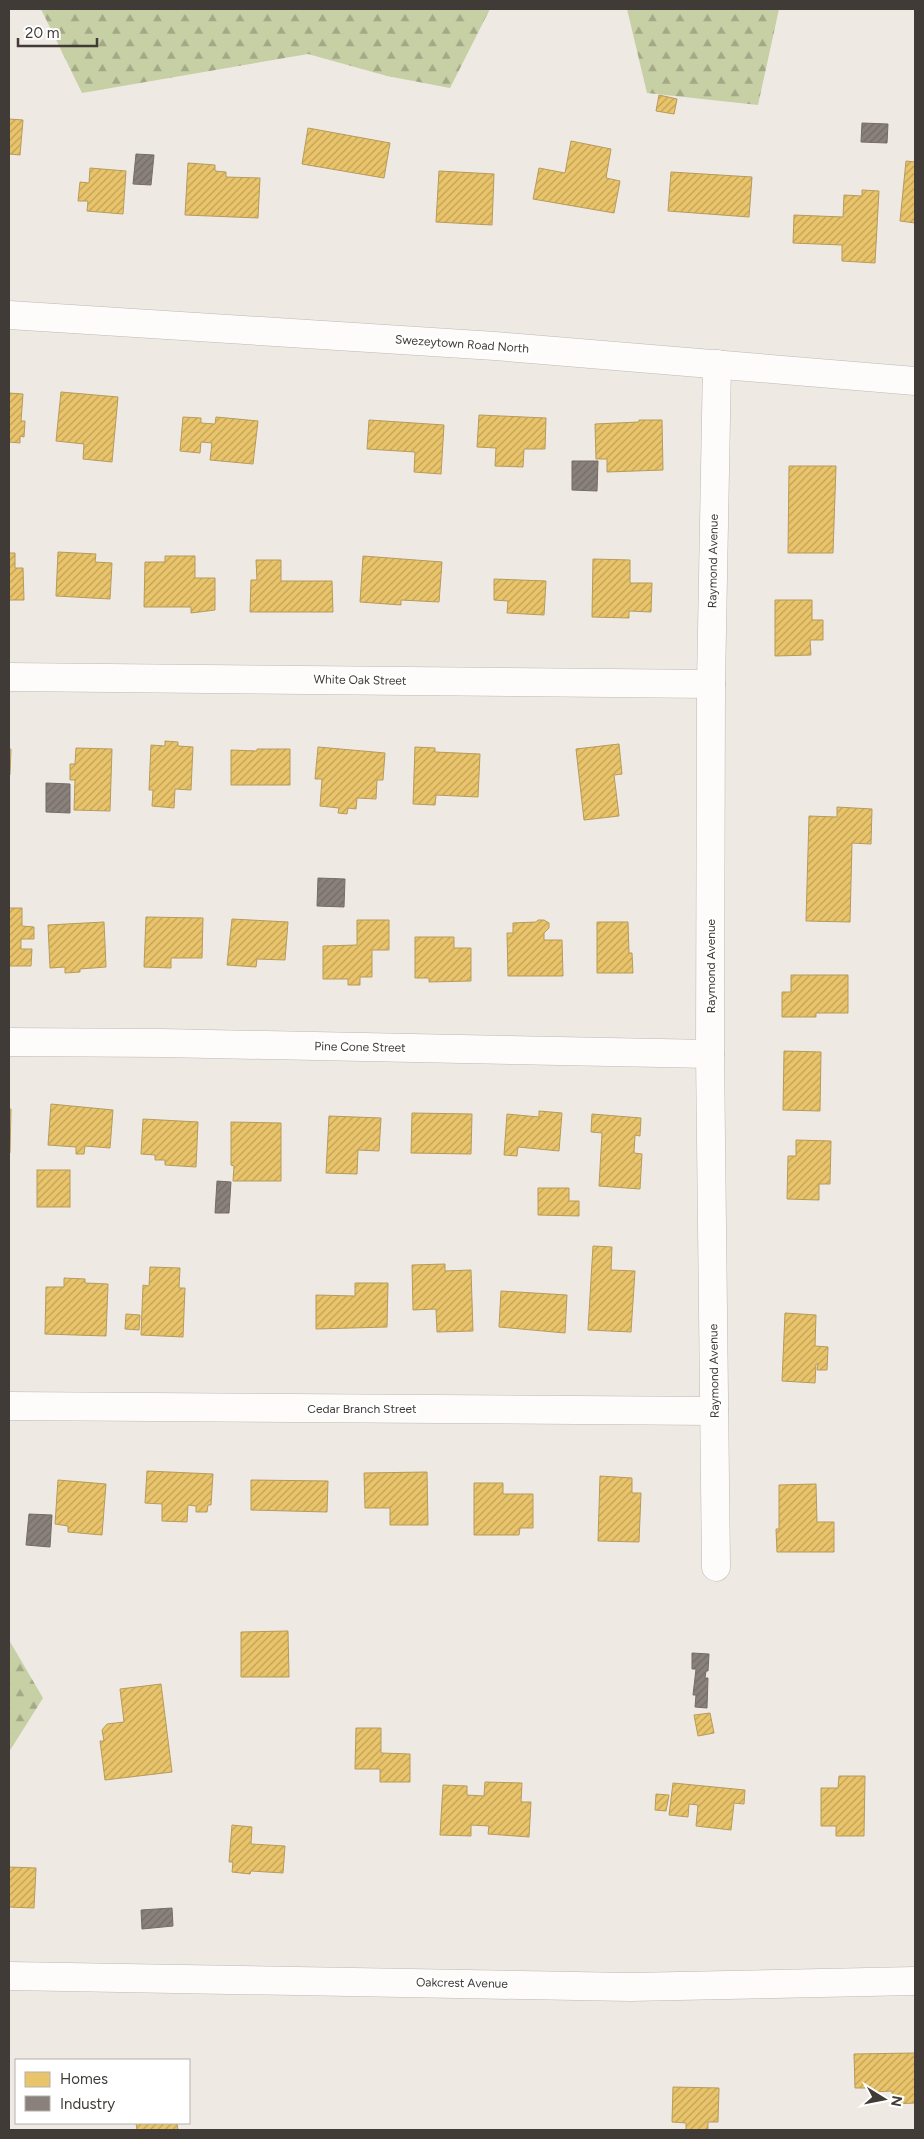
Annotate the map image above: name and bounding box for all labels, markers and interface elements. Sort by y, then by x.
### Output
scale bar [18,15,96,47]
text: 20 m [25,24,59,42]
street label: Swezeytown Road North [395,332,530,356]
street label: Raymond Avenue [705,513,721,608]
street label: White Oak Street [313,672,407,688]
street label: Raymond Avenue [704,918,718,1013]
street label: Pine Cone Street [314,1039,406,1055]
street label: Raymond Avenue [706,1323,722,1418]
street label: Cedar Branch Street [307,1402,417,1416]
street label: Oakcrest Avenue [416,1975,509,1991]
legend [15,2059,190,2124]
text: Homes [60,2070,108,2088]
north arrow [859,2074,909,2124]
text: N [887,2094,906,2108]
text: Industry [60,2095,115,2113]

